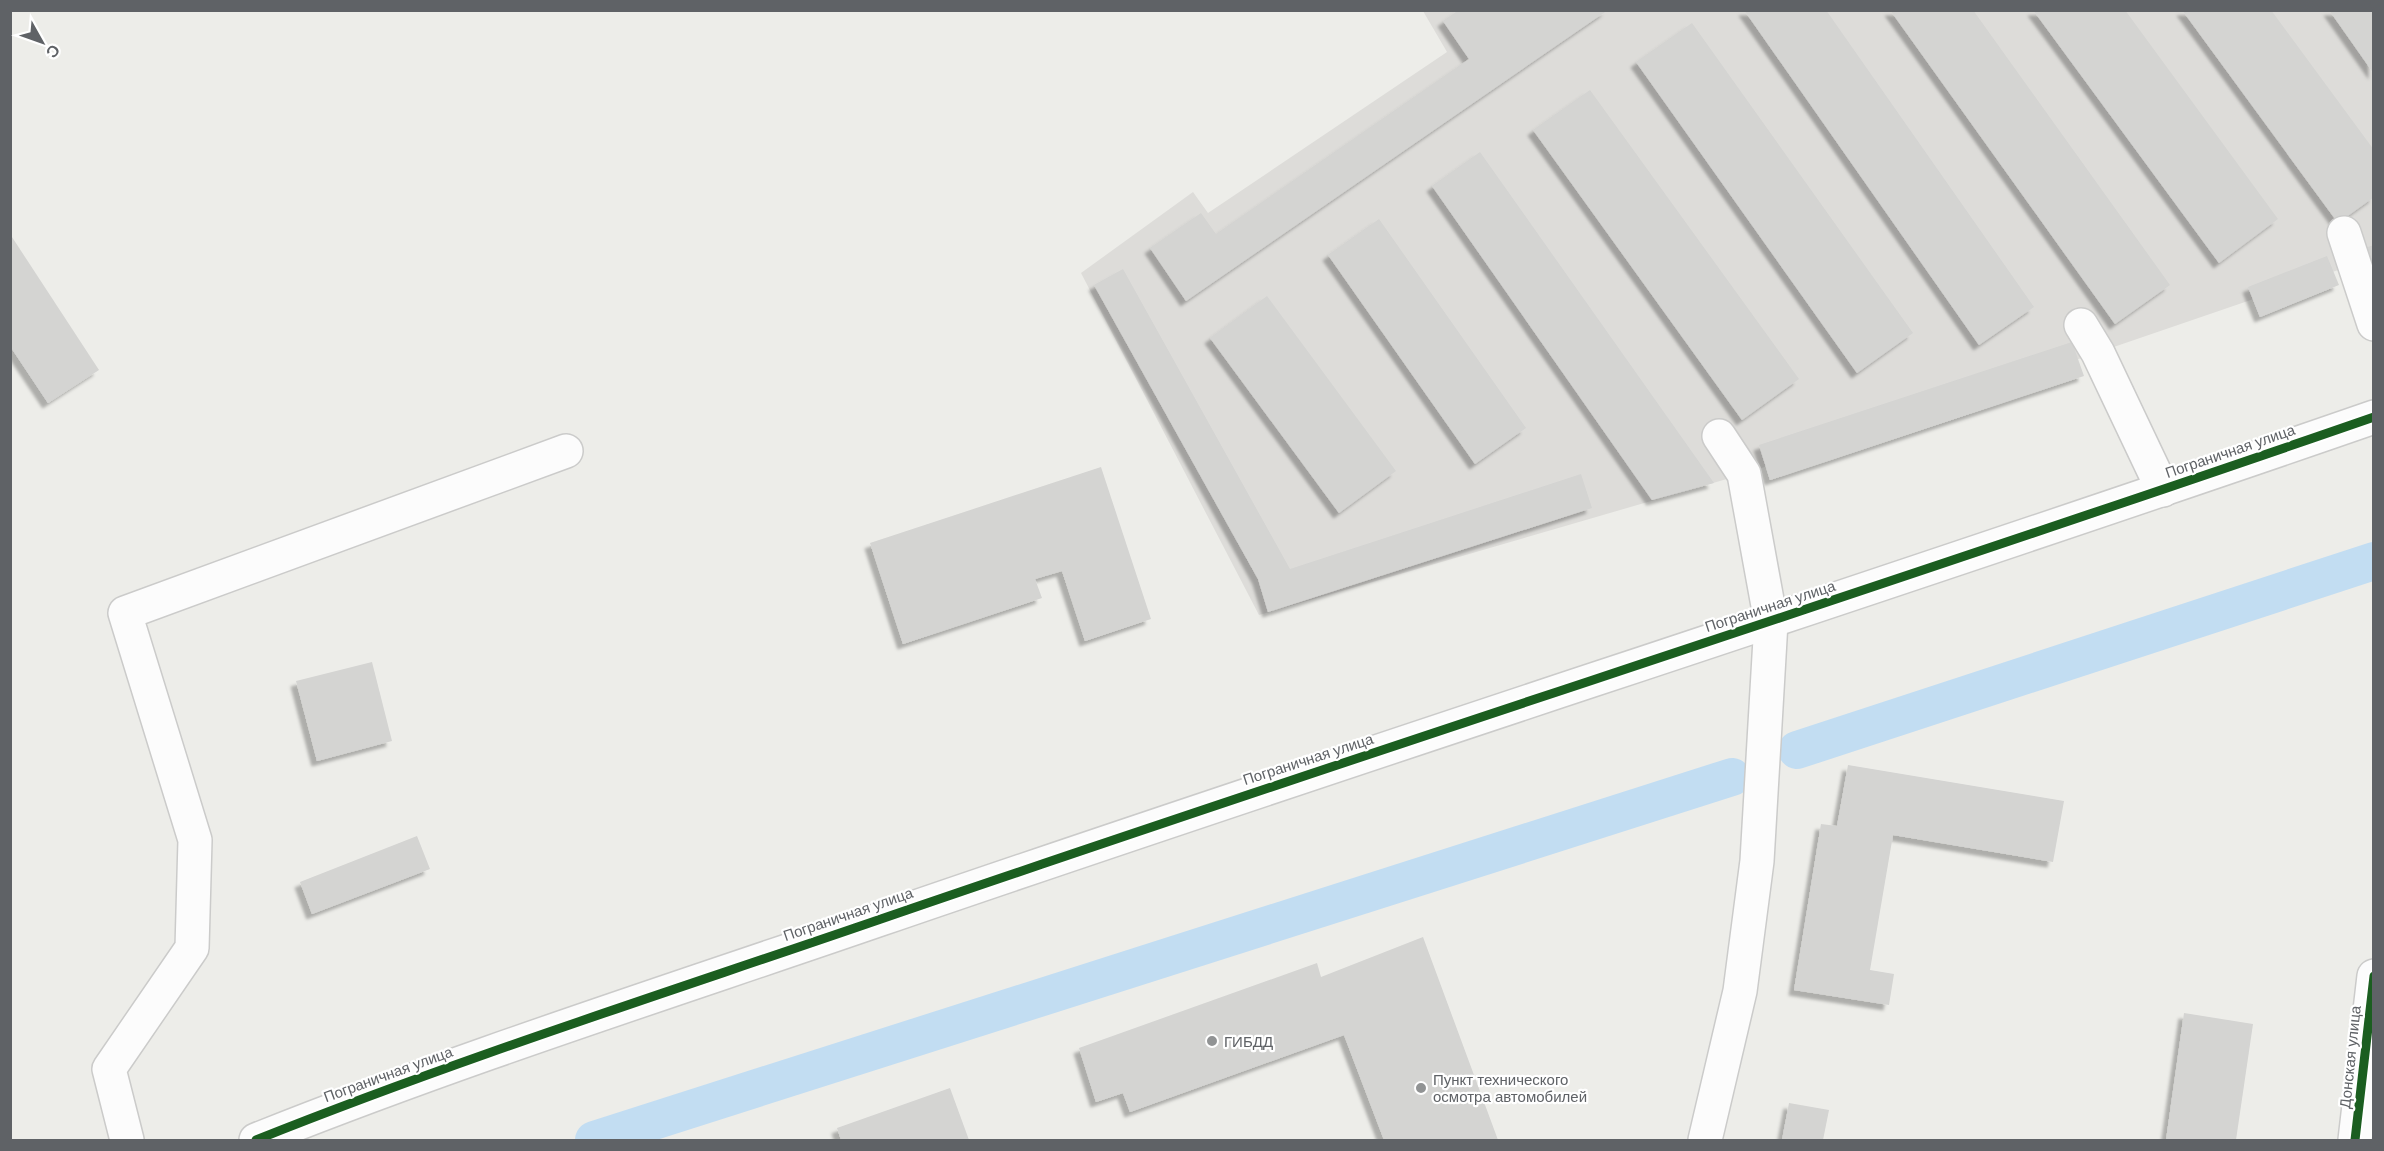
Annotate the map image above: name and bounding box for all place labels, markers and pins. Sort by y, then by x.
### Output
place label: ГИБДД [1224,1033,1273,1050]
marker: ГИБДД [1205,1034,1219,1048]
place label: Пункт технического осмотра автомобилей [1433,1071,1587,1105]
marker: Пункт технического осмотра автомобилей [1414,1081,1428,1095]

